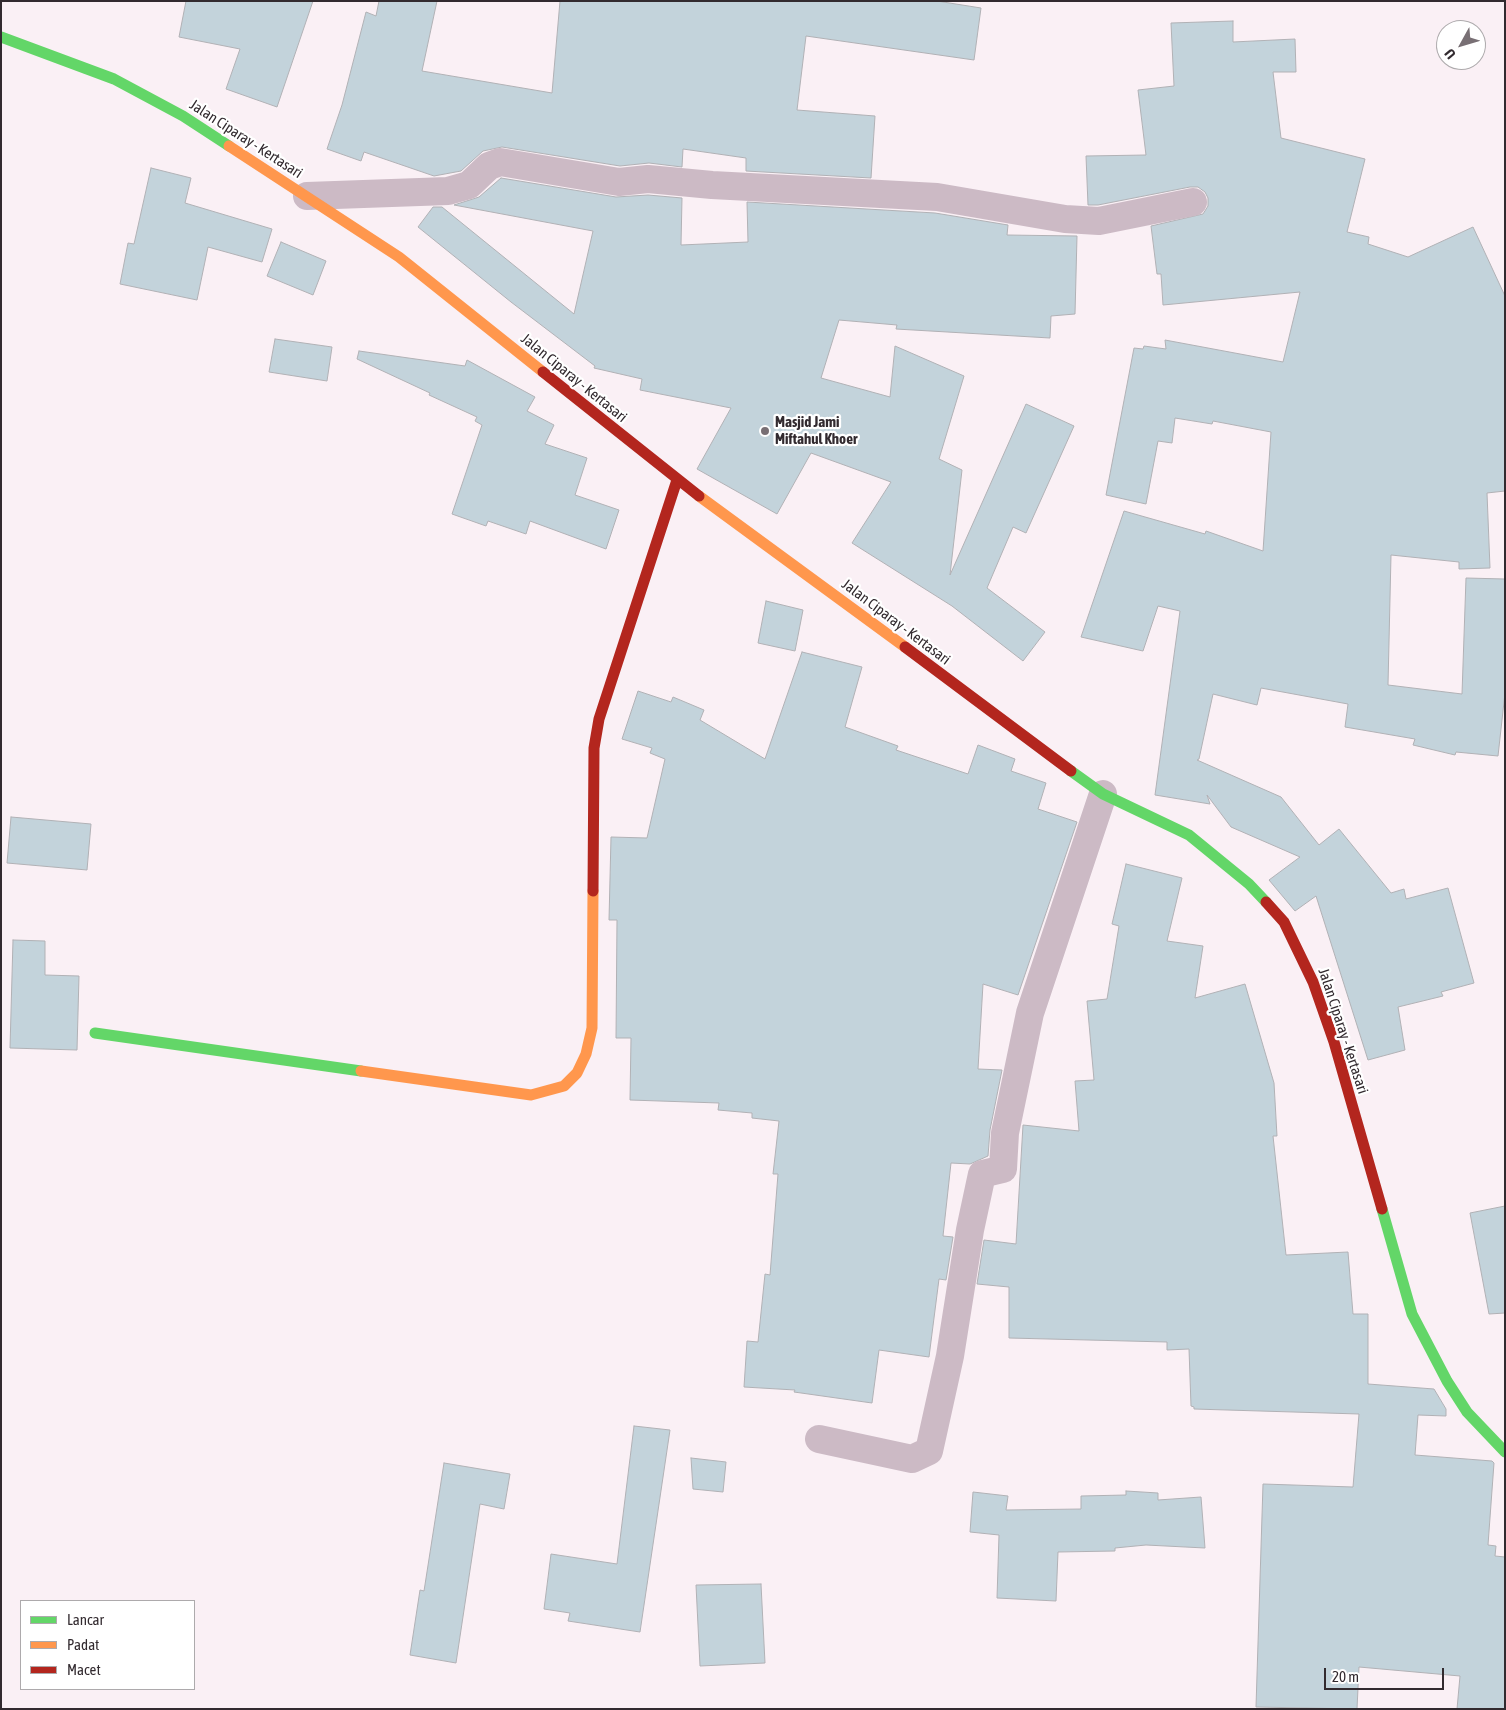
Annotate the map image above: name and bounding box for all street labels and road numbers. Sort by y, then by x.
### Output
street label: Jalan Ciparay - Kertasari [186,96,306,182]
street label: Jalan Ciparay - Kertasari [517,330,631,426]
street label: Jalan Ciparay - Kertasari [838,575,954,669]
street label: Jalan Ciparay - Kertasari [1314,966,1372,1096]

